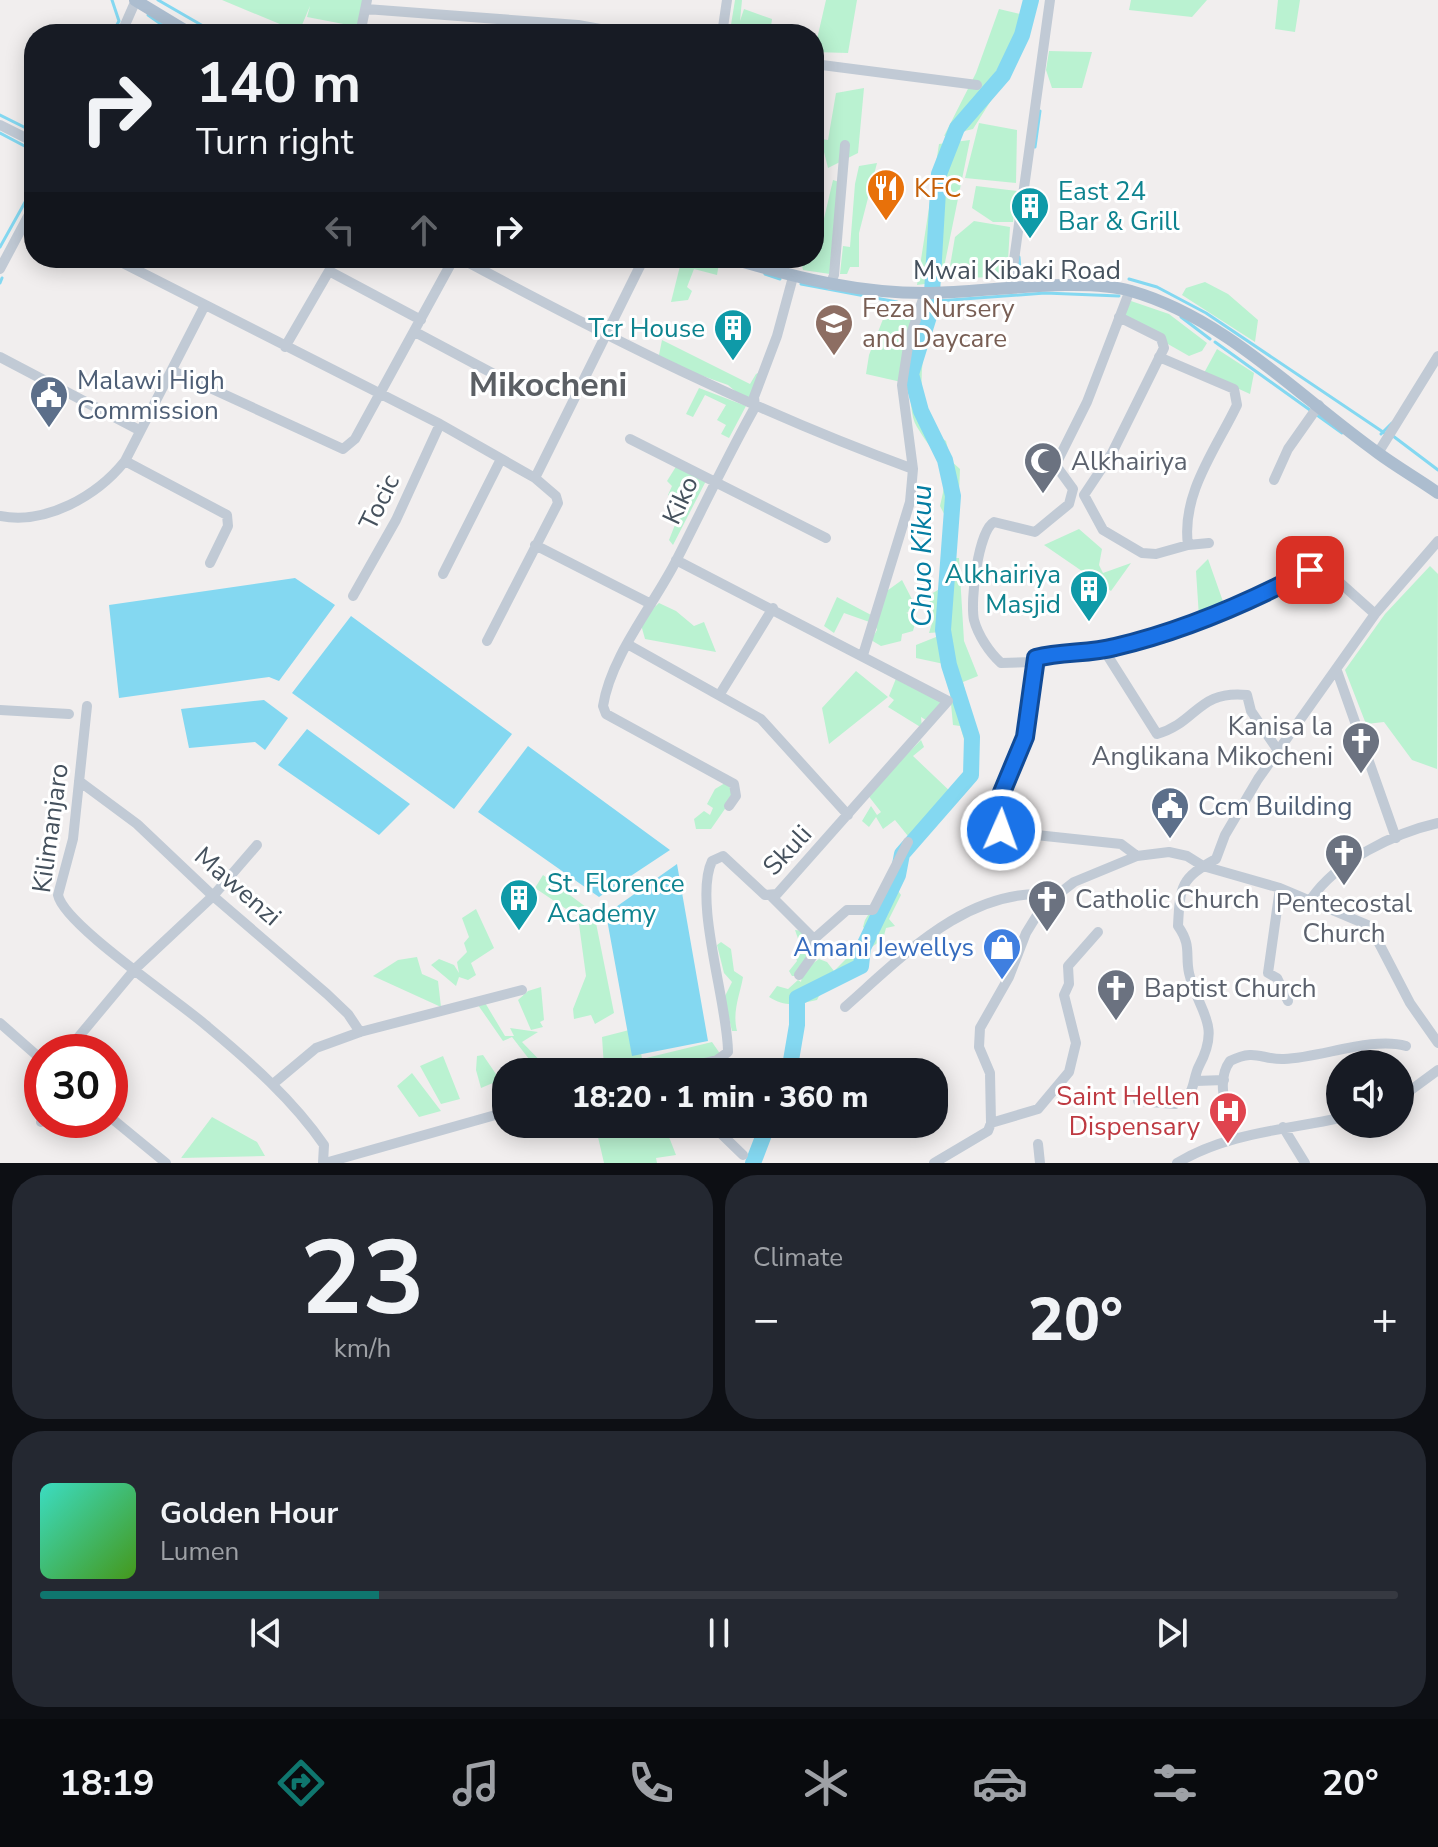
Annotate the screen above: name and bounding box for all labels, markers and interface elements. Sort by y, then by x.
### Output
text: 140 m [196,45,361,122]
icon: right [64,56,168,160]
text: Turn right [196,118,353,167]
restaurant icon: KFC [865,167,907,222]
place label: KFC [914,171,962,206]
place label: East 24 Bar & Grill [1058,174,1180,239]
building icon: East 24 Bar & Grill [1009,185,1051,240]
icon: left [318,208,362,252]
icon: ahead [402,208,446,252]
icon: right [486,208,530,252]
street label: Mwai Kibaki Road [913,253,1121,288]
place label: Feza Nursery and Daycare [862,291,1015,356]
school or university icon: Feza Nursery and Daycare [813,302,855,357]
building icon: Tcr House [712,307,754,362]
place label: Tcr House [588,311,705,346]
district label: Mikocheni [469,362,627,408]
place label: Malawi High Commission [77,363,225,428]
public building icon: Malawi High Commission [28,374,70,429]
mosque icon: Alkhairiya [1022,440,1064,495]
place label: Alkhairiya [1071,444,1187,479]
street label: Tocic [351,468,408,536]
street label: Kiko [654,470,707,530]
water label: Chuo Kikuu [903,485,941,627]
pin [1276,536,1344,604]
icon: arrive [1288,548,1332,592]
place label: Alkhairiya Masjid [945,557,1061,622]
building icon: Alkhairiya Masjid [1068,568,1110,623]
place label: Kanisa la Anglikana Mikocheni [1092,709,1333,774]
church icon: Kanisa la Anglikana Mikocheni [1340,720,1382,775]
street label: Kilimanjaro [24,761,77,895]
public building icon: Ccm Building [1149,785,1191,840]
position arrow [959,788,1043,872]
place label: Ccm Building [1198,789,1353,824]
street label: Skuli [755,817,820,883]
church icon: Pentecostal Church [1323,832,1365,887]
street label: Mawenzi [187,839,288,934]
place label: St. Florence Academy [547,866,685,931]
building icon: St. Florence Academy [498,877,540,932]
church icon: Catholic Church [1026,878,1068,933]
place label: Catholic Church [1075,882,1259,917]
place label: Pentecostal Church [1276,886,1413,951]
shop icon: Amani Jewellys [981,926,1023,981]
place label: Amani Jewellys [793,930,974,965]
church icon: Baptist Church [1095,967,1137,1022]
place label: Baptist Church [1144,971,1316,1006]
speed limit sign: 30 [24,1034,128,1138]
map controls [1326,1050,1414,1138]
button: sound [1326,1050,1414,1138]
text: 18:20 · 1 min · 360 m [572,1077,868,1118]
place label: Saint Hellen Dispensary [1056,1079,1201,1144]
hospital icon: Saint Hellen Dispensary [1207,1090,1249,1145]
text: 23 [300,1208,425,1350]
text: Climate [753,1240,843,1275]
text: 20° [1028,1279,1123,1361]
text: − [753,1290,779,1350]
text: + [1372,1290,1398,1350]
text: km/h [334,1331,391,1366]
text: Golden Hour [160,1493,338,1534]
text: Lumen [160,1534,239,1569]
icon: previous [244,1611,288,1655]
icon: pause [697,1611,741,1655]
icon: next [1150,1611,1194,1655]
icon: directions [273,1755,329,1811]
icon: music [448,1755,504,1811]
icon: phone [623,1755,679,1811]
icon: climate [798,1755,854,1811]
icon: car [972,1755,1028,1811]
icon: filters [1147,1755,1203,1811]
text: 18:19 [59,1759,155,1808]
text: 20° [1322,1759,1379,1808]

